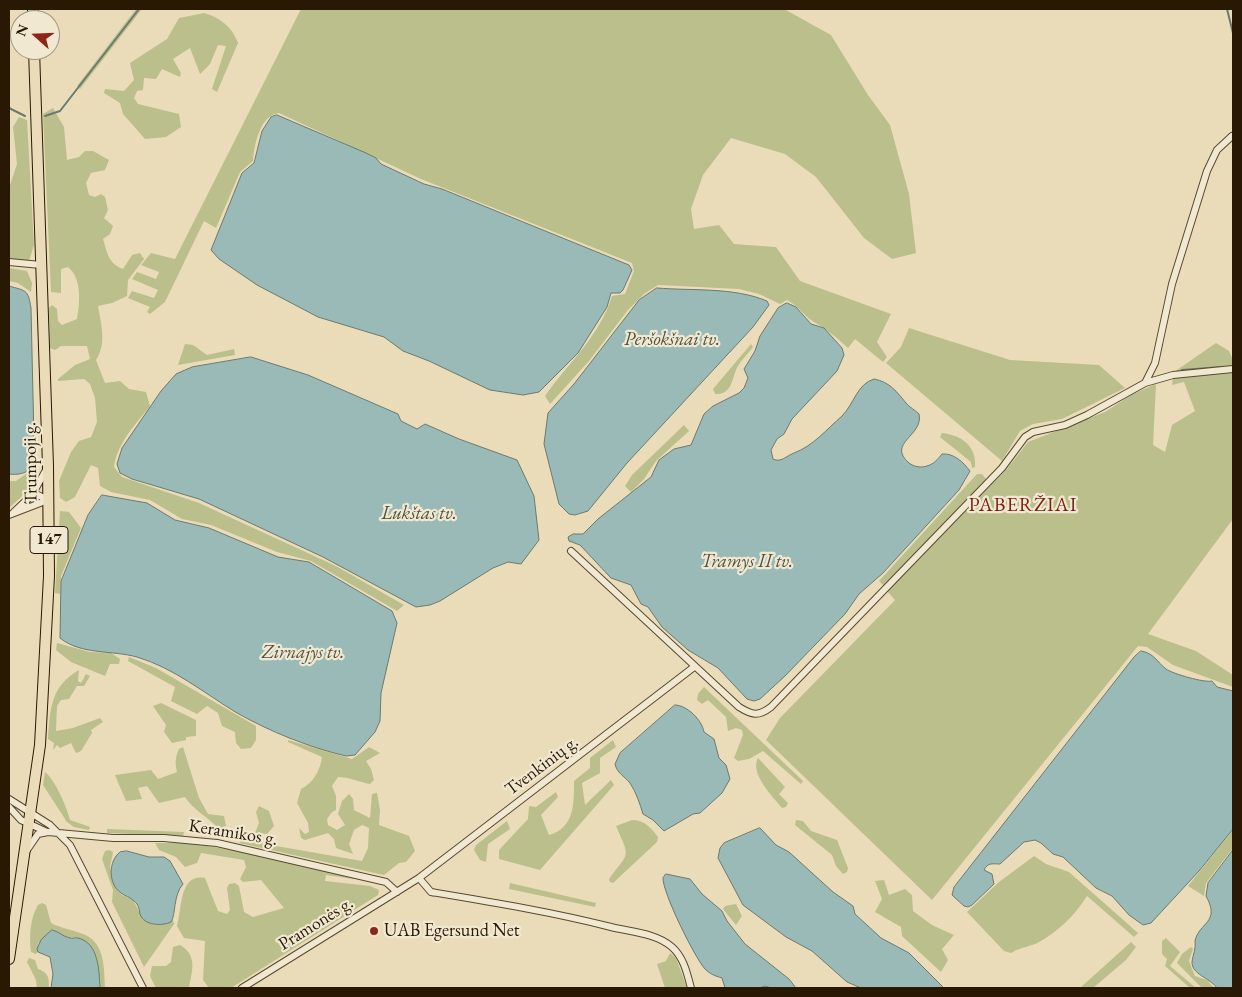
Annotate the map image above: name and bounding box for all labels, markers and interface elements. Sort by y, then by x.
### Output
north arrow [10,10,60,60]
text: N [11,22,32,39]
water label: Peršokšnai tv. [624,329,720,351]
street label: Trumpoji g. [19,422,43,504]
district label: PABERŽIAI [967,494,1079,518]
water label: Lukštas tv. [381,503,457,525]
road number: 147 [30,526,68,554]
water label: Tramys II tv. [701,551,793,573]
water label: Zirnajys tv. [262,642,344,664]
street label: Tvenkinių g. [501,731,583,801]
street label: Keramikos g. [187,815,279,851]
street label: Pramonės g. [275,893,357,955]
place label: UAB Egersund Net [384,920,519,942]
marker: UAB Egersund Net [368,925,380,937]

